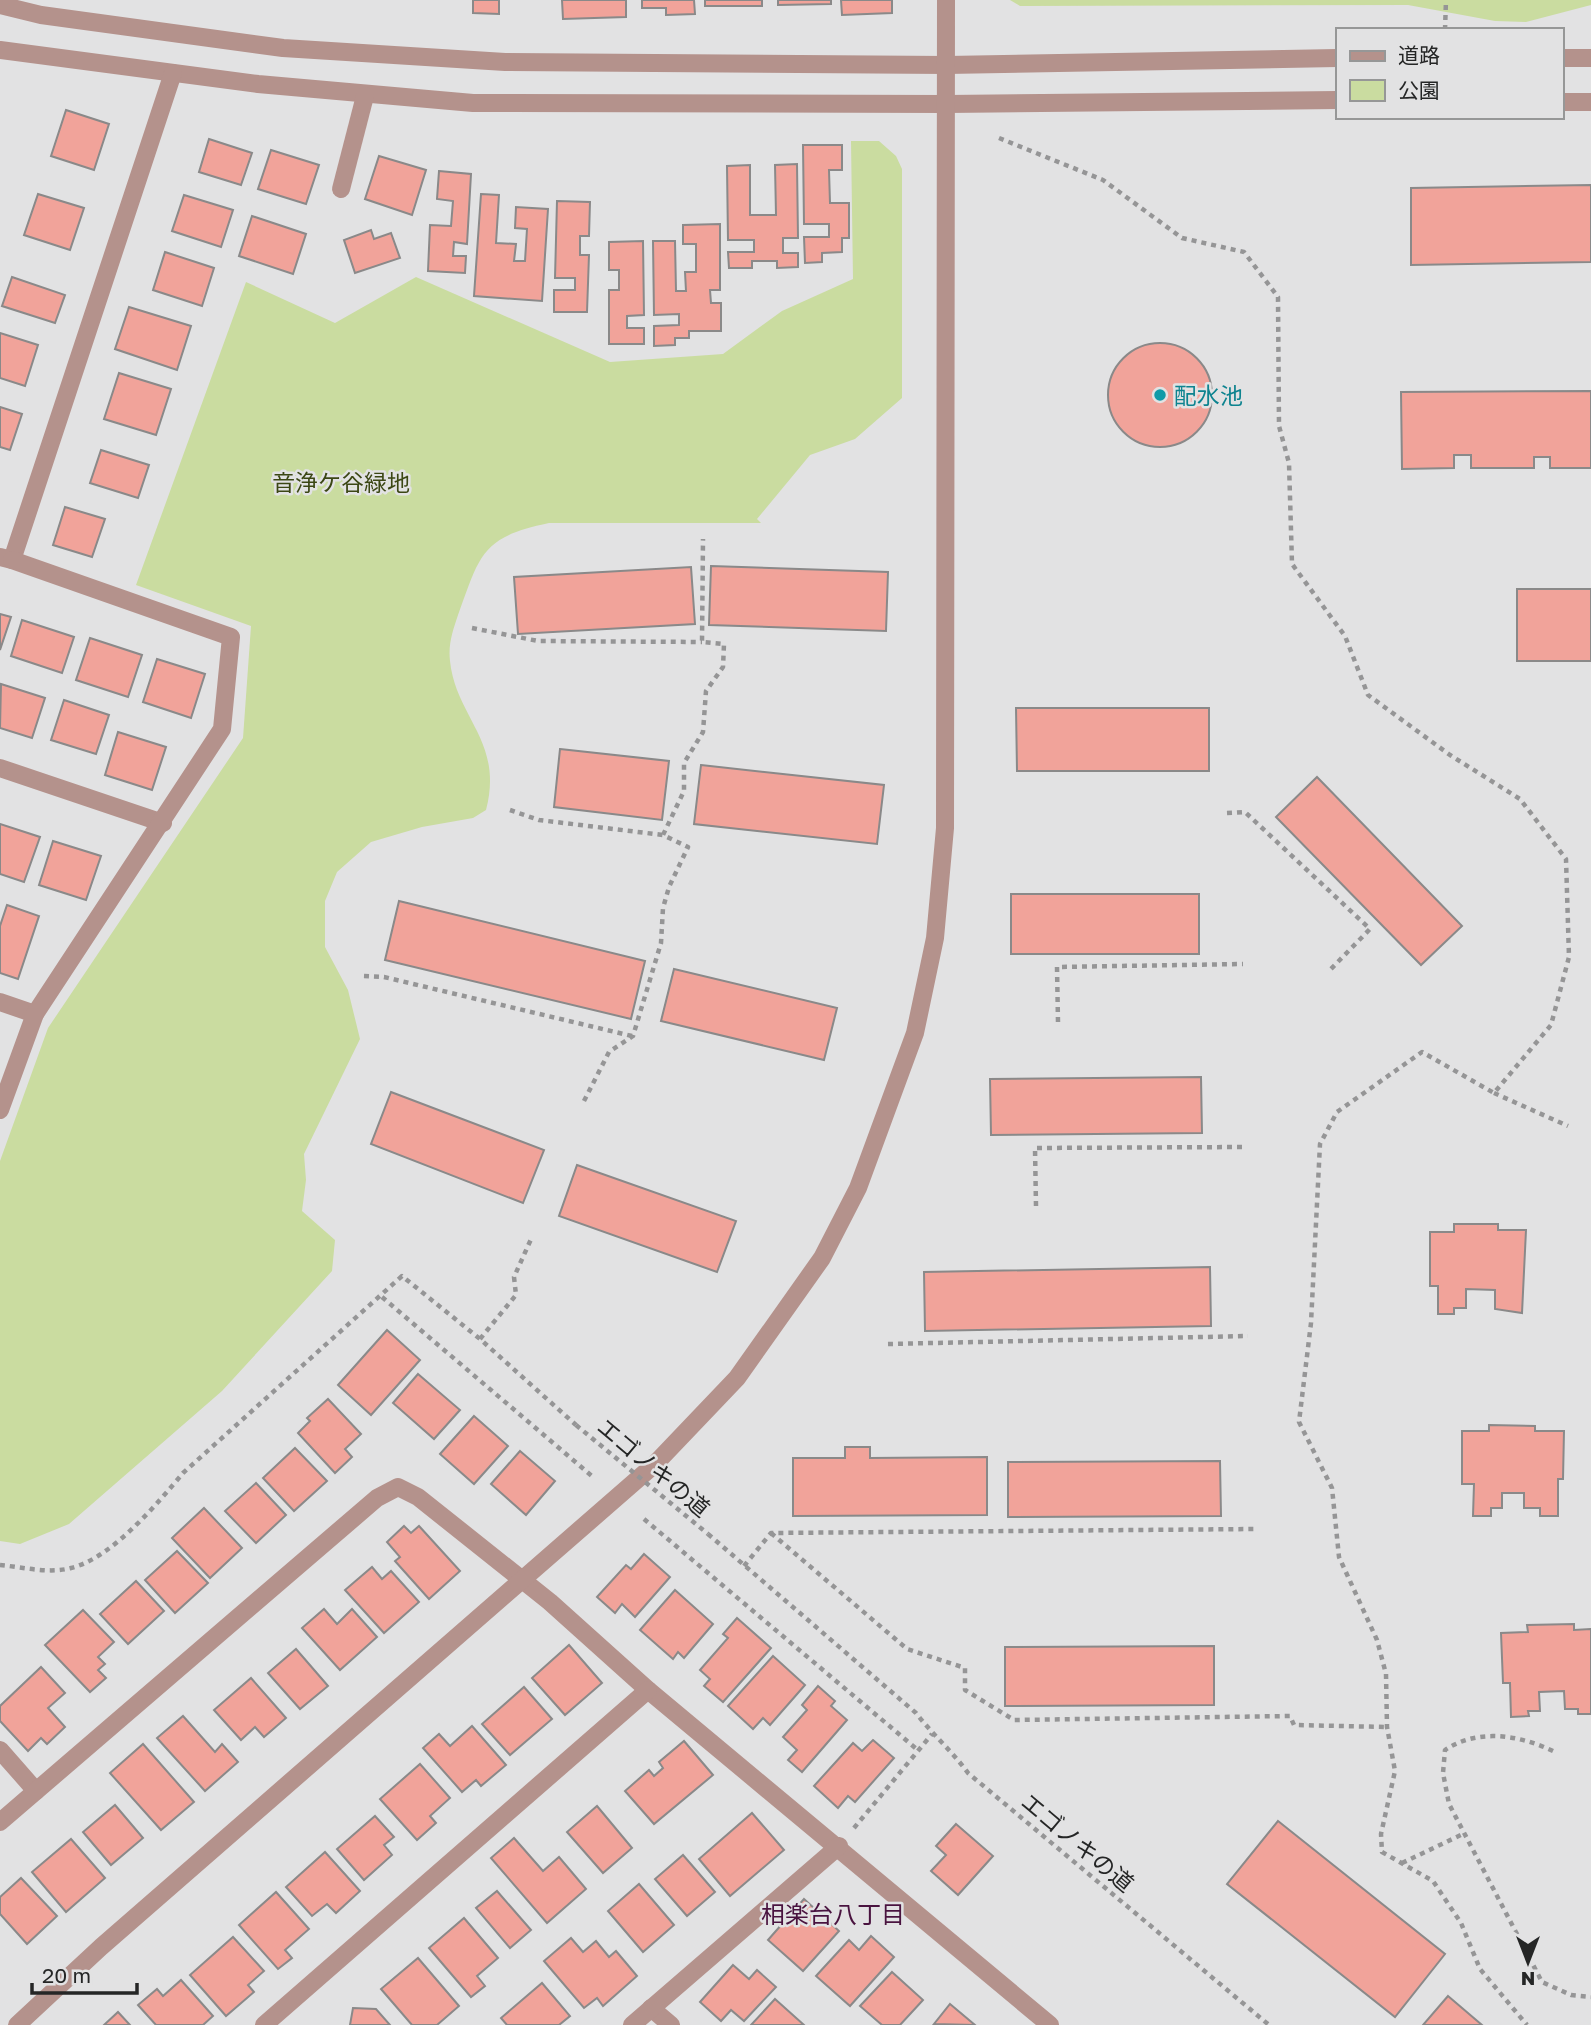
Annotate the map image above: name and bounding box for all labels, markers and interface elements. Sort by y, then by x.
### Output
legend [1336,28,1563,119]
text: 道路 [1398,42,1440,68]
text: 公園 [1398,77,1440,103]
place label: 配水池 [1174,381,1243,409]
marker: 配水池 [1152,387,1168,403]
park label: 音浄ケ谷緑地 [272,468,410,496]
street label: エゴノキの道 [592,1412,716,1522]
street label: エゴノキの道 [1016,1787,1140,1897]
district label: 相楽台八丁目 [761,1899,905,1928]
north arrow [1493,1927,1563,1997]
scale bar [32,1952,136,1996]
text: 20 m [42,1962,91,1988]
text: N [1521,1968,1535,1991]

